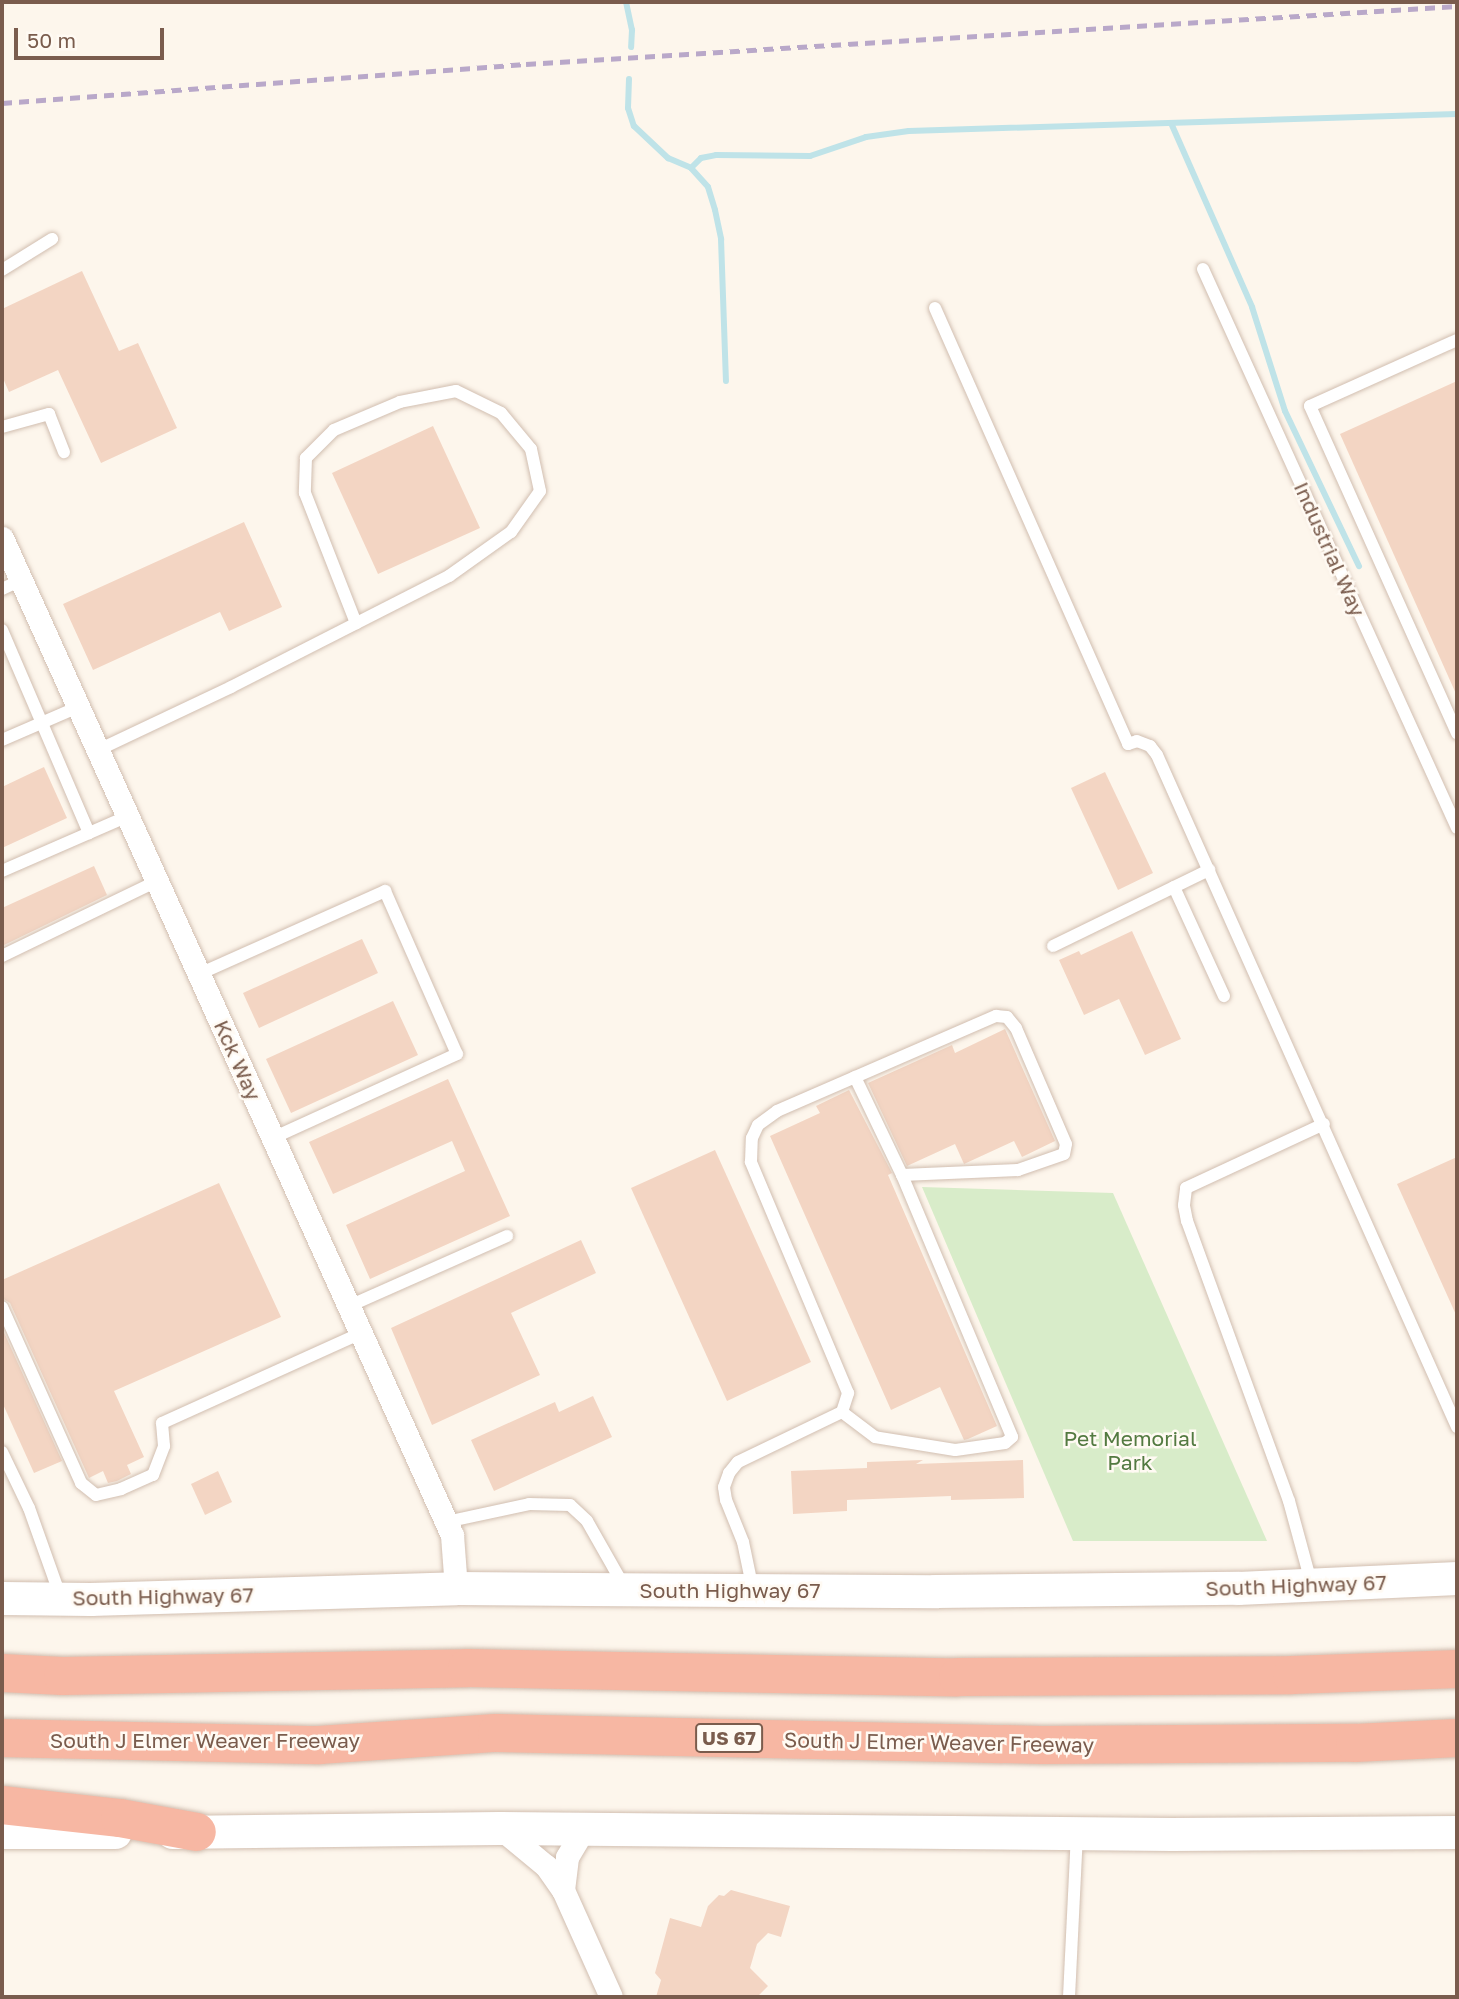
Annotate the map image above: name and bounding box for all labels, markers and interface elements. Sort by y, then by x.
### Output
scale bar [18,14,168,58]
text: 50 m [27,27,76,53]
street label: Industrial Way [1289,478,1371,620]
street label: Kck Way [209,1016,267,1104]
park label: Pet Memorial Park [1063,1425,1197,1475]
street label: South Highway 67 [1205,1569,1387,1601]
street label: South Highway 67 [639,1577,821,1603]
street label: South Highway 67 [72,1582,254,1610]
road number: US 67 [694,1722,764,1754]
street label: South J Elmer Weaver Freeway [50,1727,360,1753]
street label: South J Elmer Weaver Freeway [784,1727,1094,1757]

